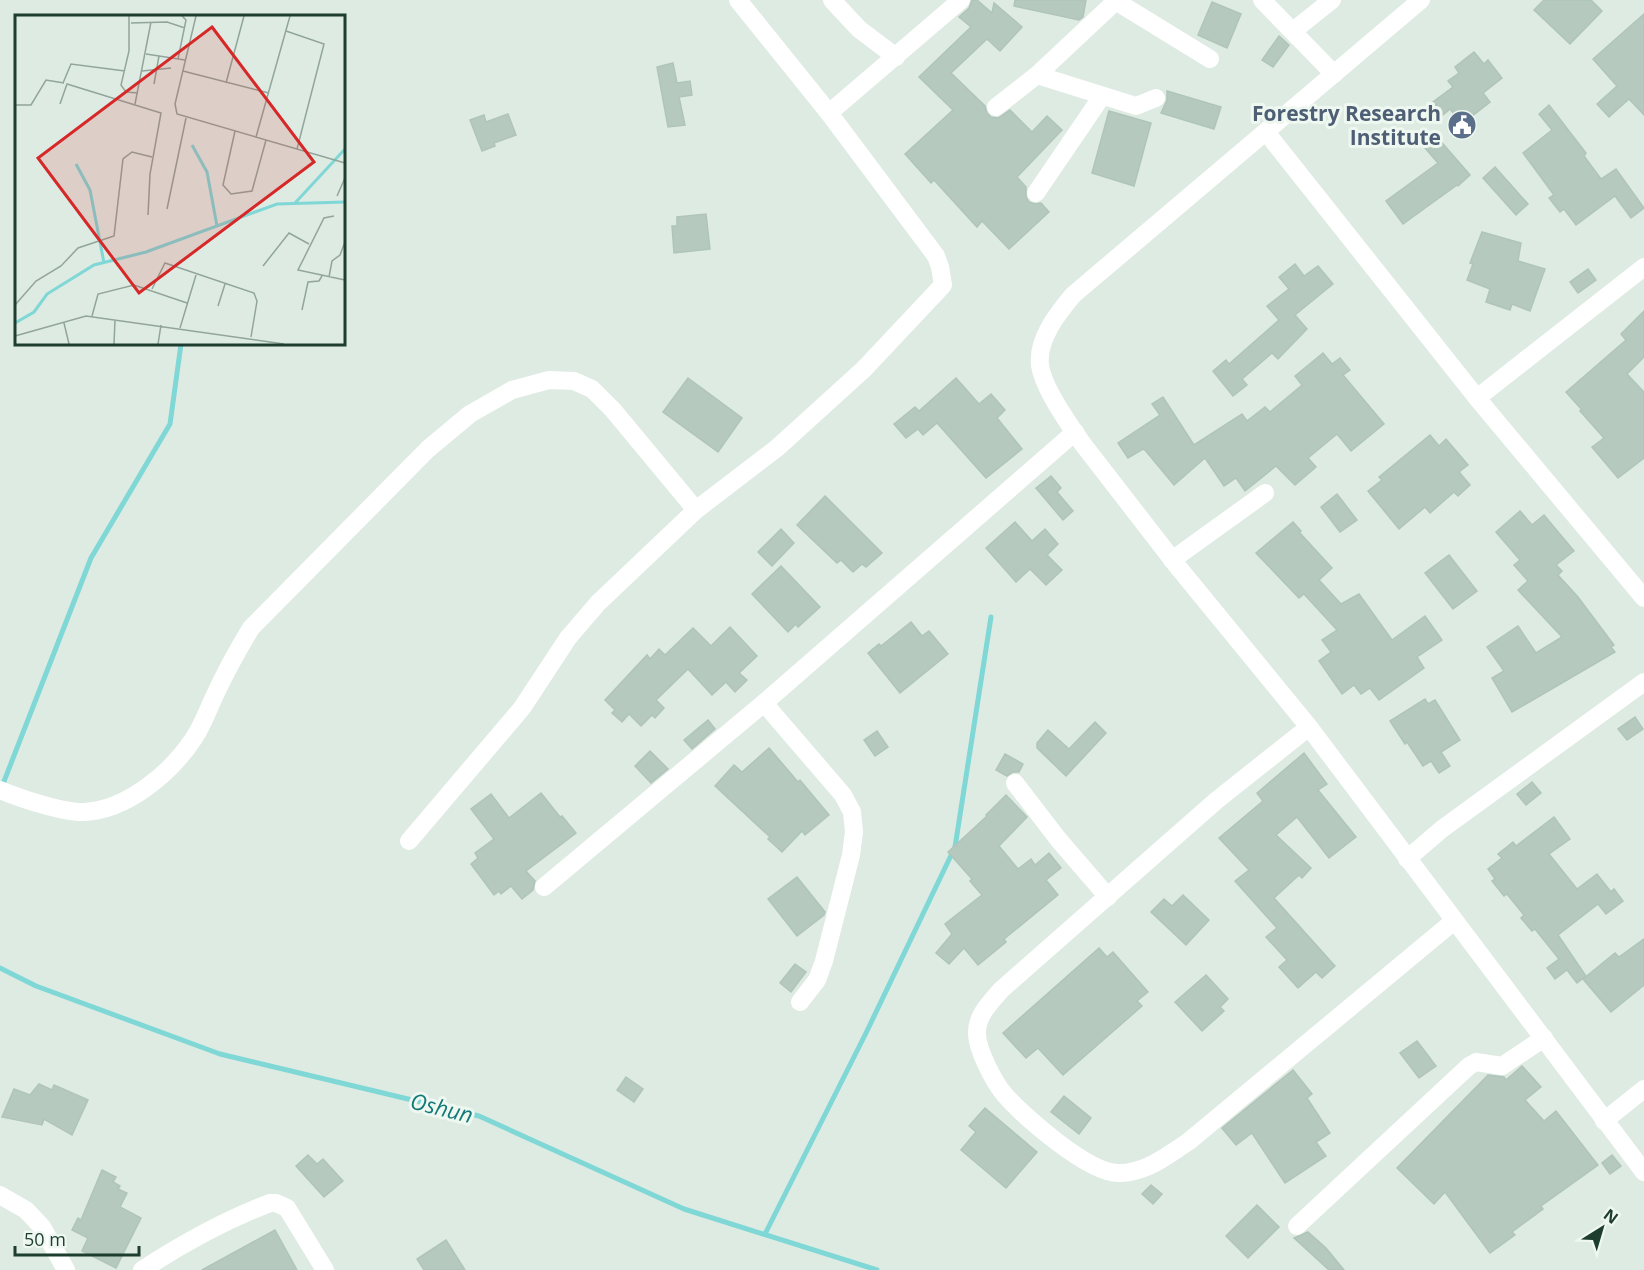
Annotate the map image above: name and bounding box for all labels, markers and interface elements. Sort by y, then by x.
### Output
inset map [15,15,345,345]
place label: Forestry Research Institute [1252,99,1441,151]
public building icon: Forestry Research Institute [1446,109,1478,141]
water label: Oshun [408,1085,476,1129]
north arrow [1572,1198,1632,1258]
text: N [1599,1203,1623,1229]
scale bar [15,1219,140,1257]
text: 50 m [24,1227,66,1251]

